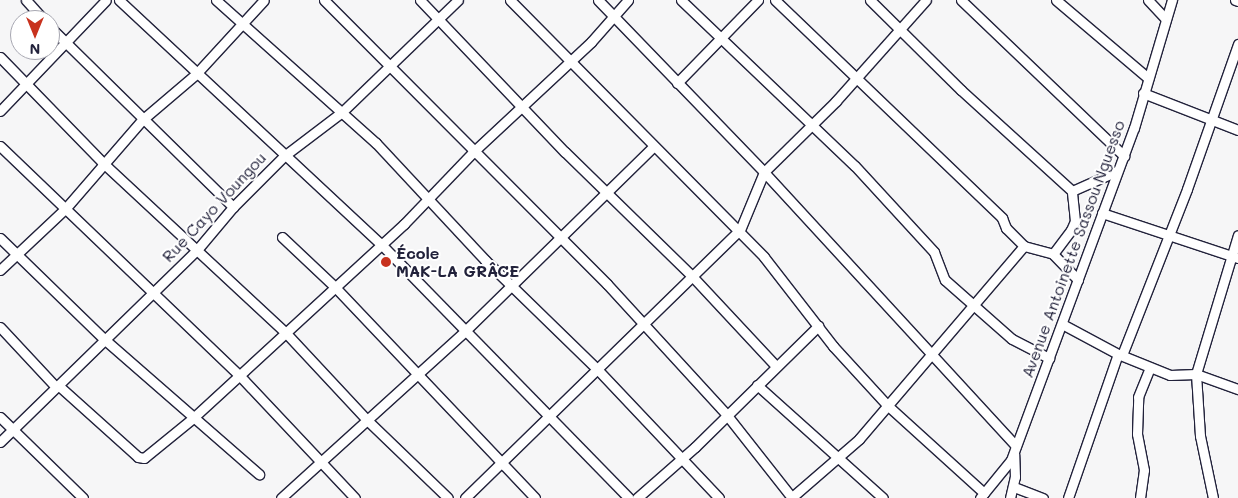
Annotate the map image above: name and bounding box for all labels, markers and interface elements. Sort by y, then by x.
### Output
north arrow [10,10,60,60]
text: N [30,40,40,59]
street label: Avenue Antoinette Sassou Nguesso [1017,118,1129,380]
street label: Rue Cayo Voungou [158,148,270,266]
place label: École MAK-LA GRÂCE [396,243,519,281]
marker: École MAK-LA GRÂCE [380,256,392,268]

